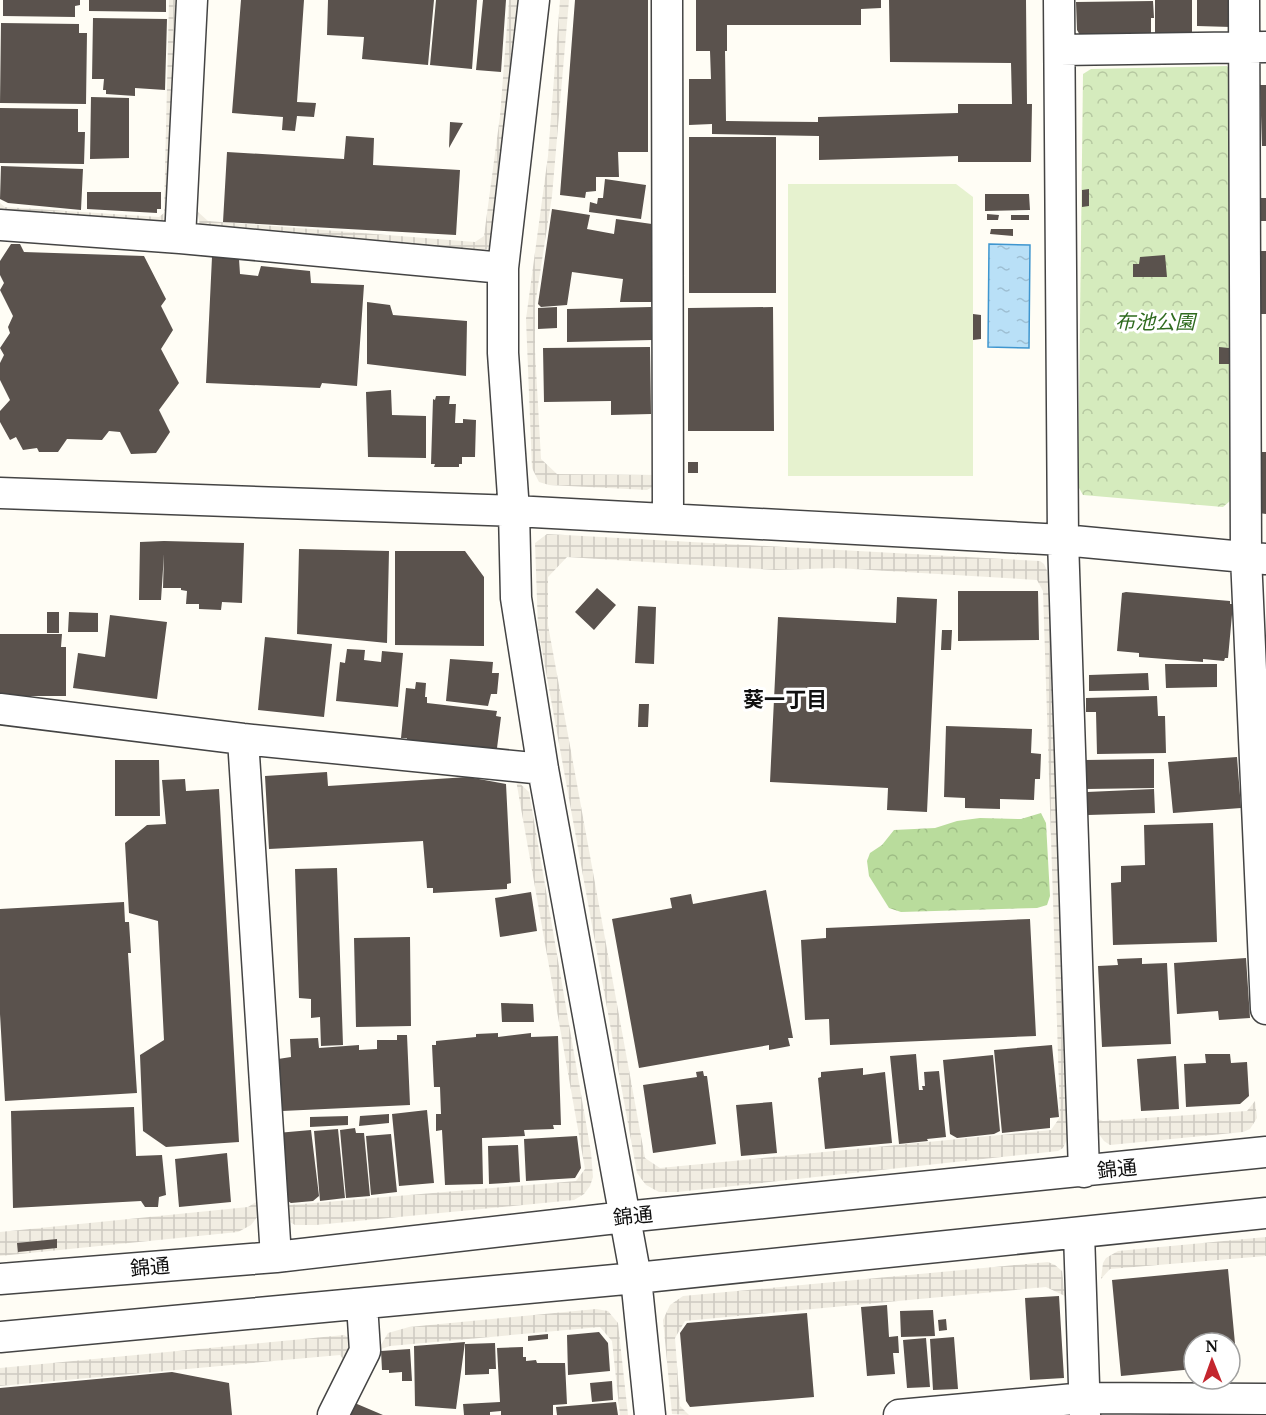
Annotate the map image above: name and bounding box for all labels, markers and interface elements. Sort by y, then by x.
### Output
park label: 布池公園 [1115,308,1198,335]
district label: 葵一丁目 [743,685,827,713]
street label: 錦通 [1096,1153,1138,1184]
street label: 錦通 [612,1200,654,1231]
street label: 錦通 [129,1251,171,1282]
north arrow [1182,1331,1242,1391]
text: N [1205,1335,1219,1357]

